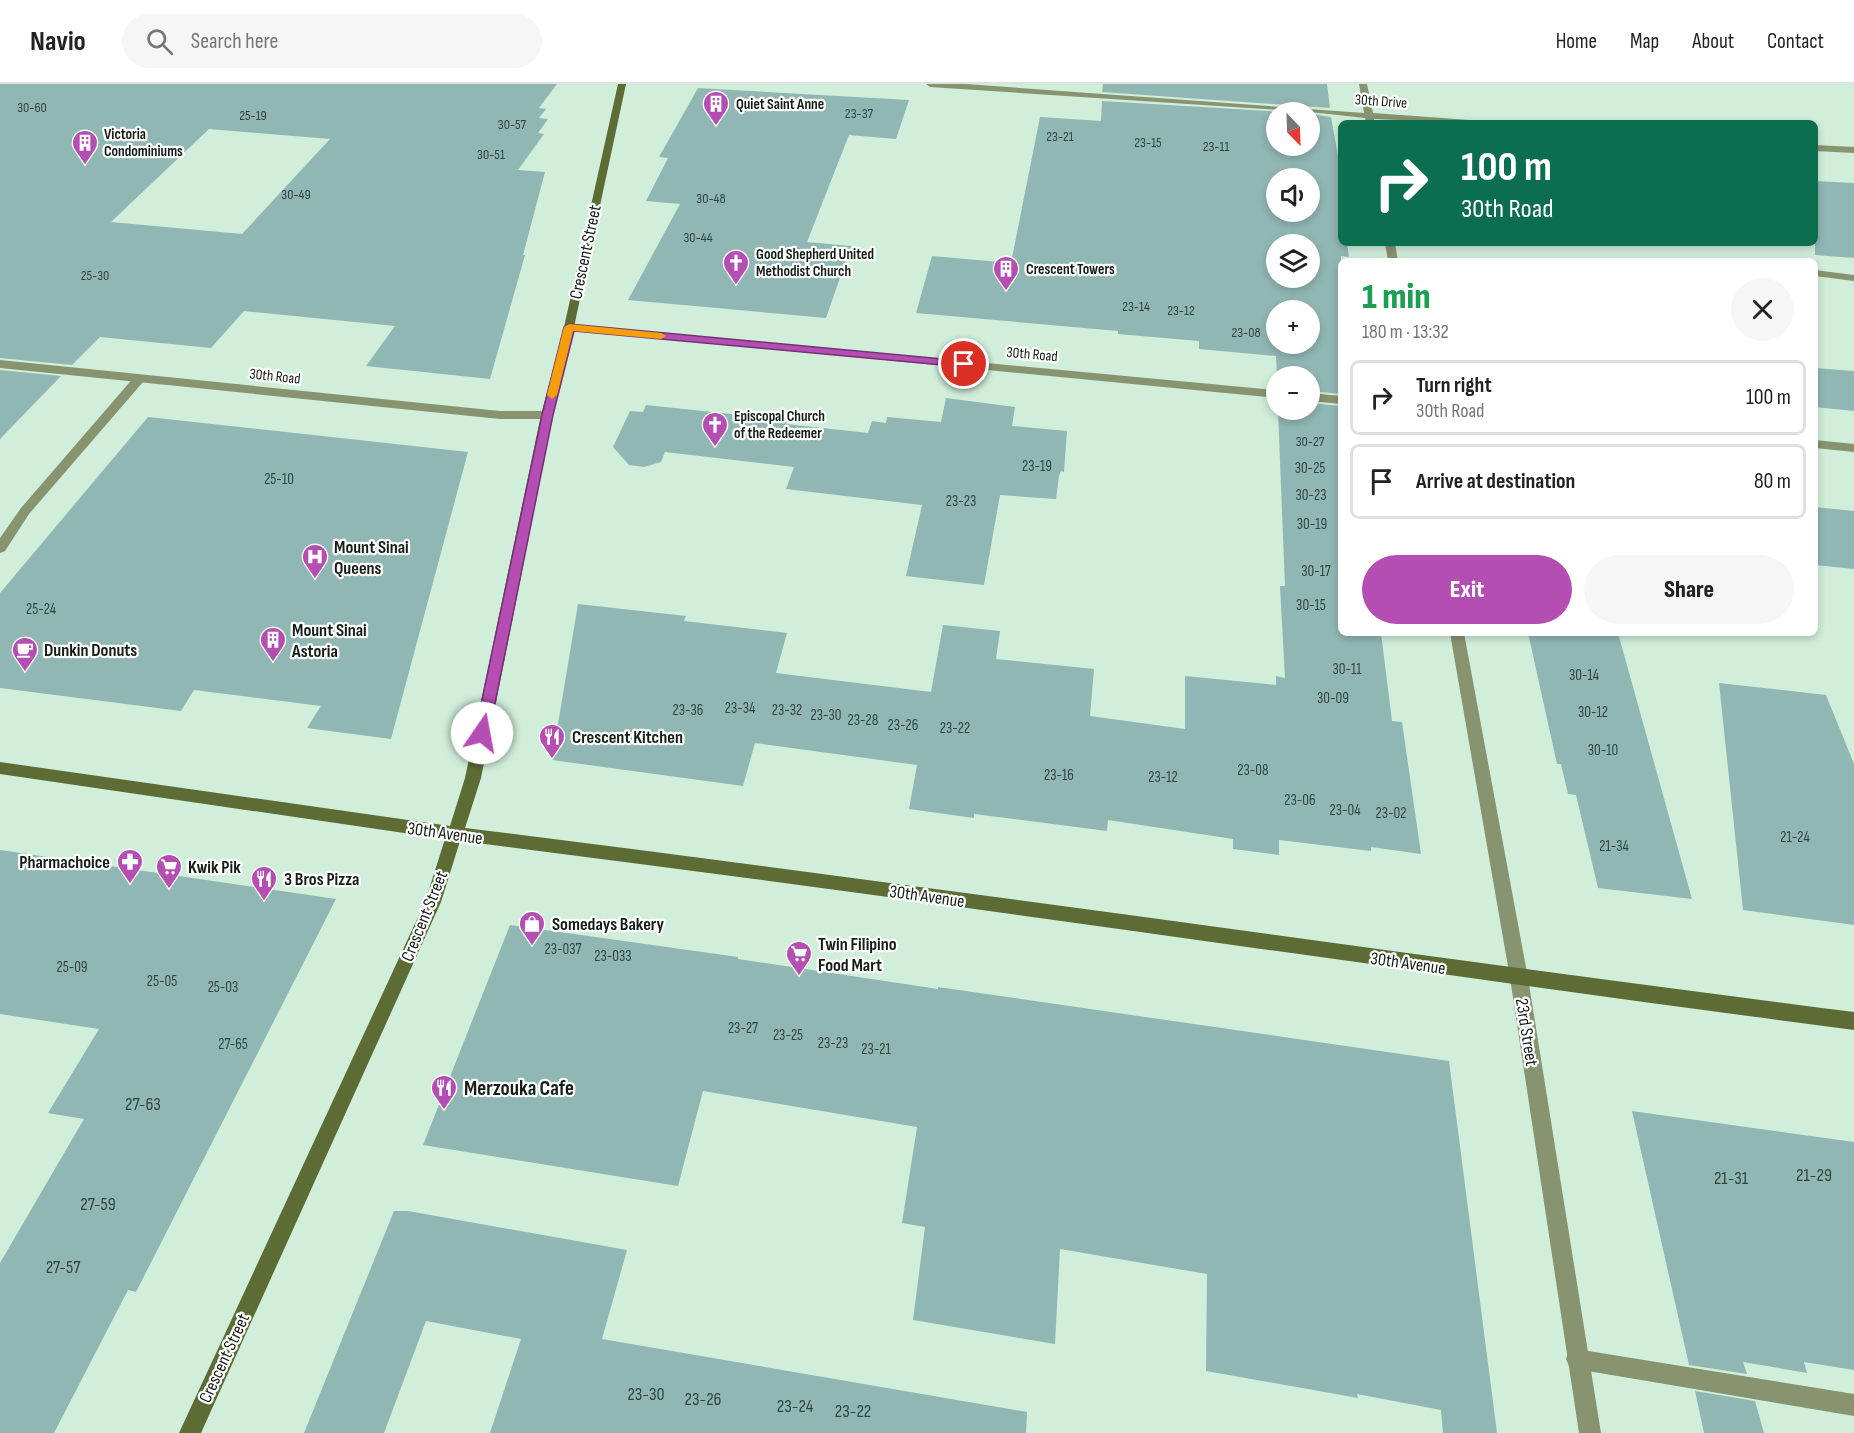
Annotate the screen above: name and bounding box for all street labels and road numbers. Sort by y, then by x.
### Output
street label: 30th Drive [1354,90,1408,113]
street label: Crescent Street [565,203,606,301]
street label: 30th Road [1006,343,1058,366]
street label: 30th Road [248,364,301,389]
street label: 30th Avenue [406,818,484,849]
street label: Crescent Street [397,867,452,965]
street label: 30th Avenue [888,881,966,912]
street label: 30th Avenue [1369,948,1447,979]
street label: 23rd Street [1511,997,1542,1068]
street label: Crescent Street [195,1310,254,1406]

